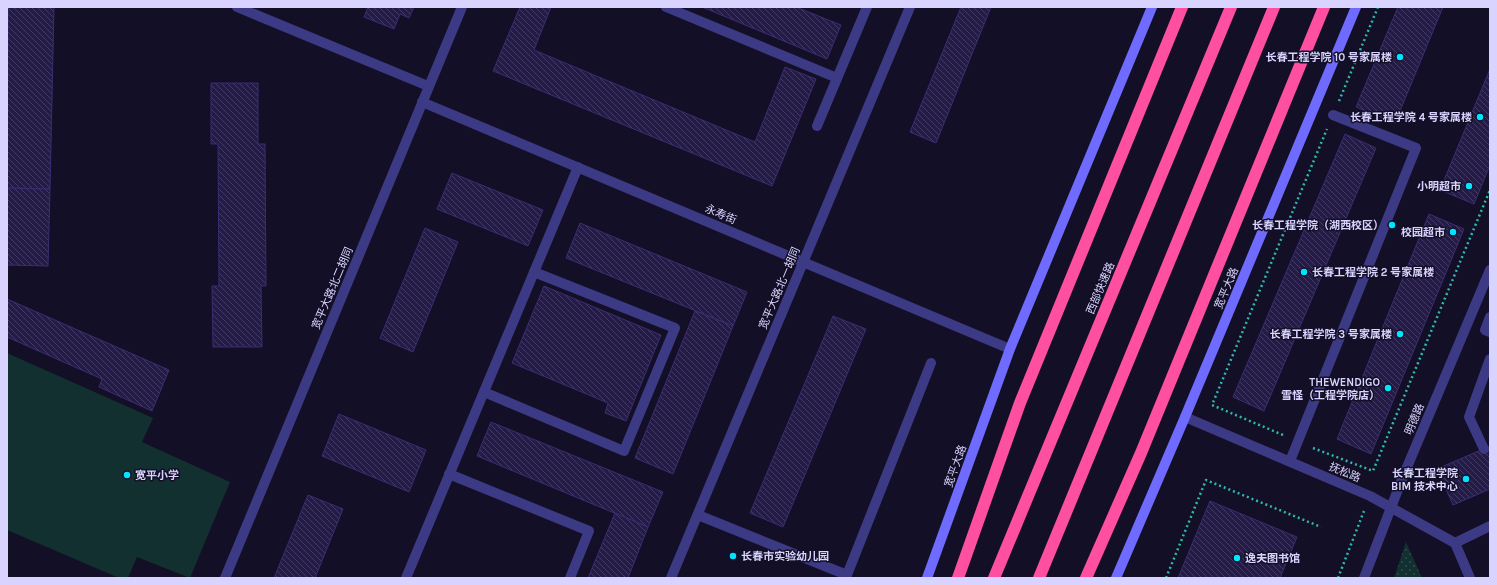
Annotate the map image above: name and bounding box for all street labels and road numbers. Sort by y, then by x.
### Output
street label: 永寿街 [703,202,739,227]
street label: 宽平大路北二胡同 [309,245,356,331]
street label: 宽平大路北一胡同 [756,245,803,331]
street label: 西部快速路 [1084,260,1117,316]
street label: 宽平大路 [1212,265,1241,311]
street label: 明德路 [1402,401,1427,437]
street label: 宽平大路 [942,443,969,489]
street label: 抚松路 [1327,460,1363,485]

